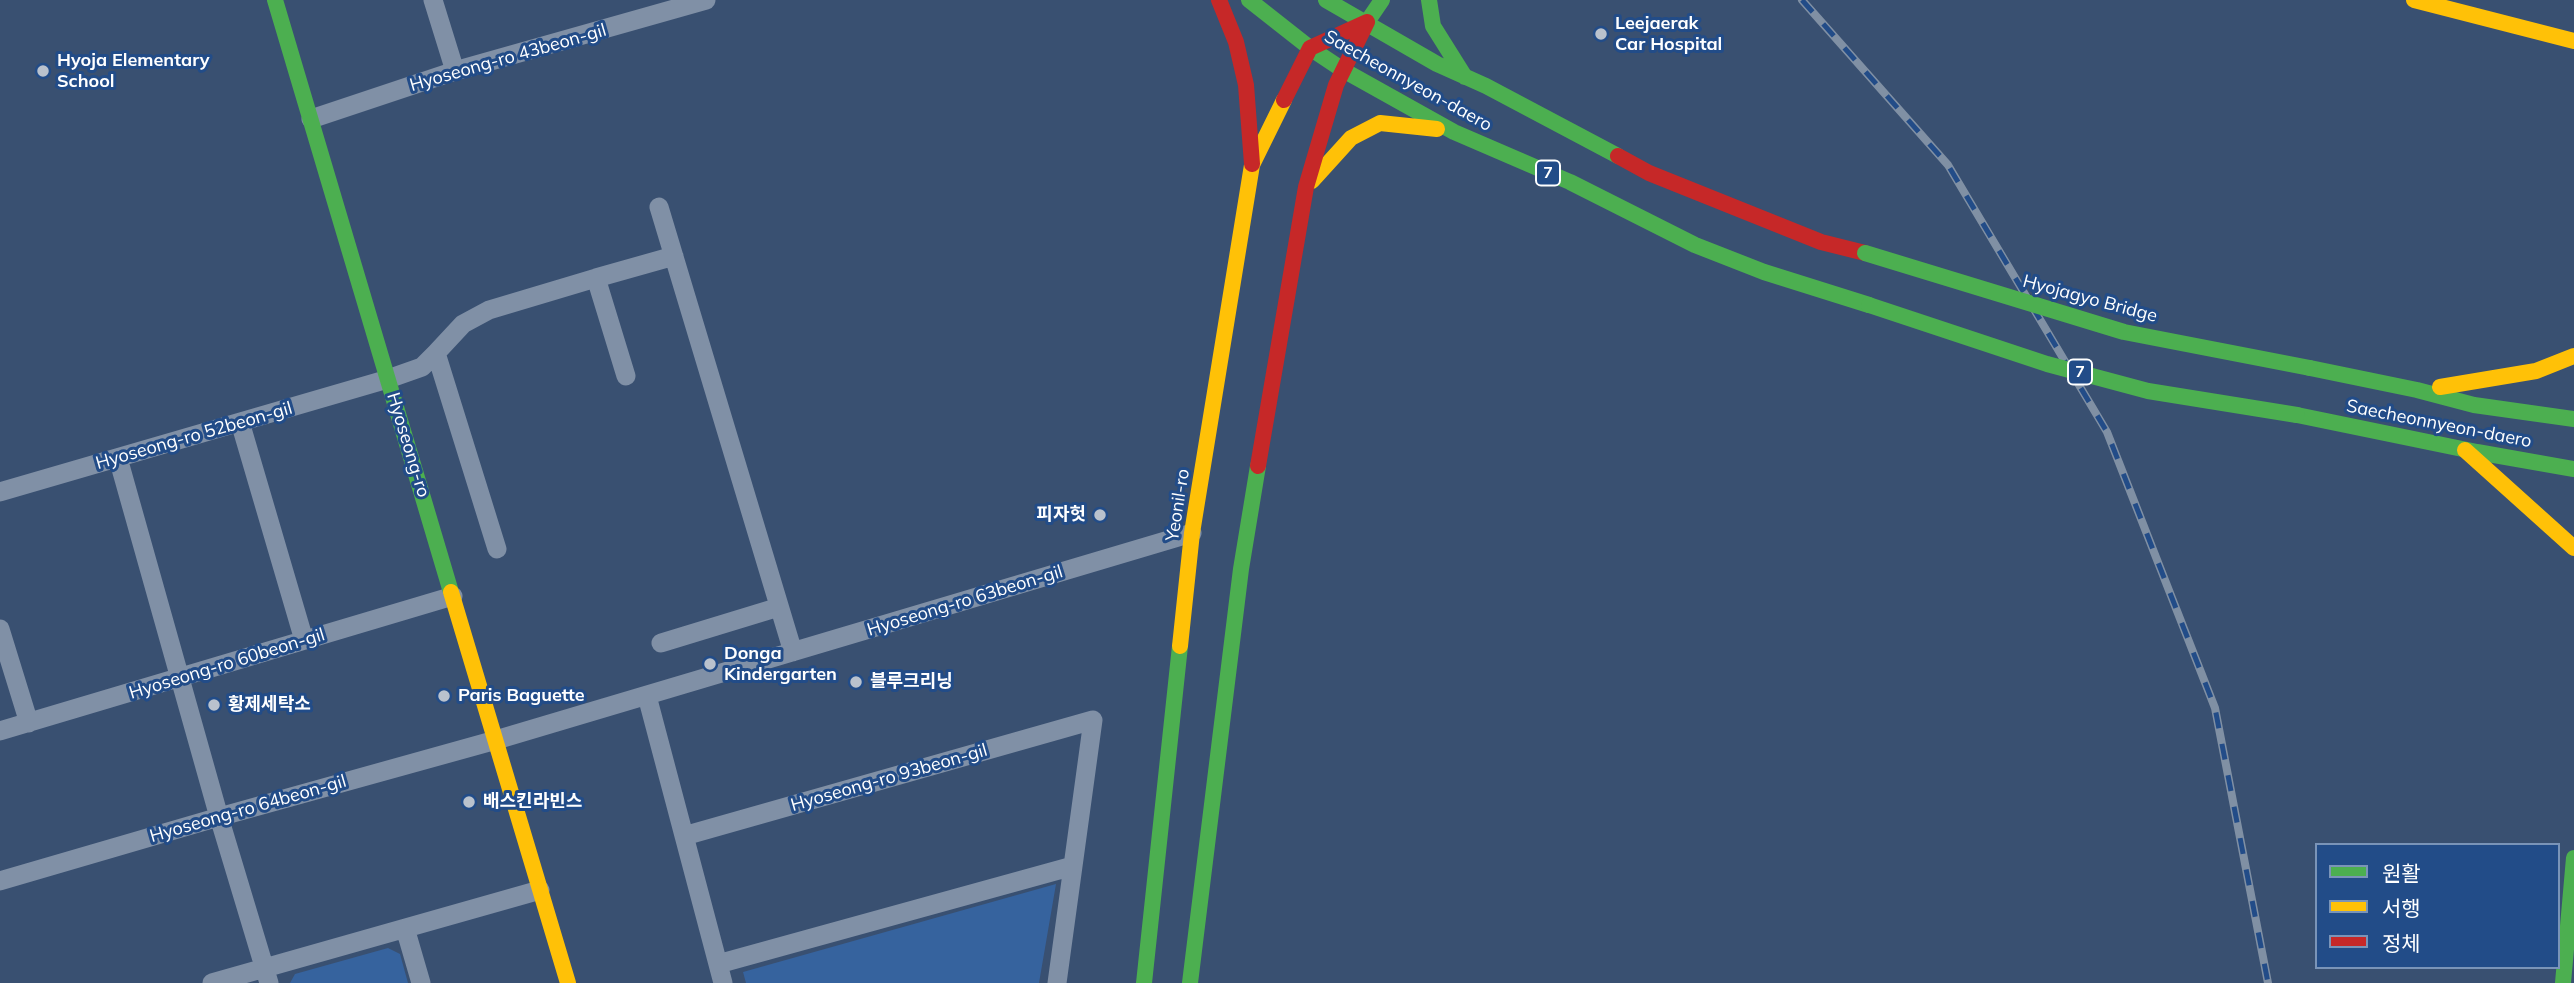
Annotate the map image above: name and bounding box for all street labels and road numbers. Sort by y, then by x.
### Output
street label: Hyoseong-ro 43beon-gil [407,20,609,96]
street label: Saecheonnyeon-daero [1320,26,1496,136]
road number: 7 [1536,160,1560,186]
street label: Hyojagyo Bridge [2020,271,2160,327]
road number: 7 [2068,360,2092,384]
street label: Hyoseong-ro [382,390,434,500]
street label: Saecheonnyeon-daero [2344,395,2534,453]
street label: Hyoseong-ro 52beon-gil [93,398,295,474]
street label: Yeonil-ro [1162,467,1194,543]
street label: Hyoseong-ro 63beon-gil [865,561,1065,641]
street label: Hyoseong-ro 60beon-gil [127,624,327,704]
street label: Hyoseong-ro 93beon-gil [788,740,990,816]
street label: Hyoseong-ro 64beon-gil [147,771,349,847]

